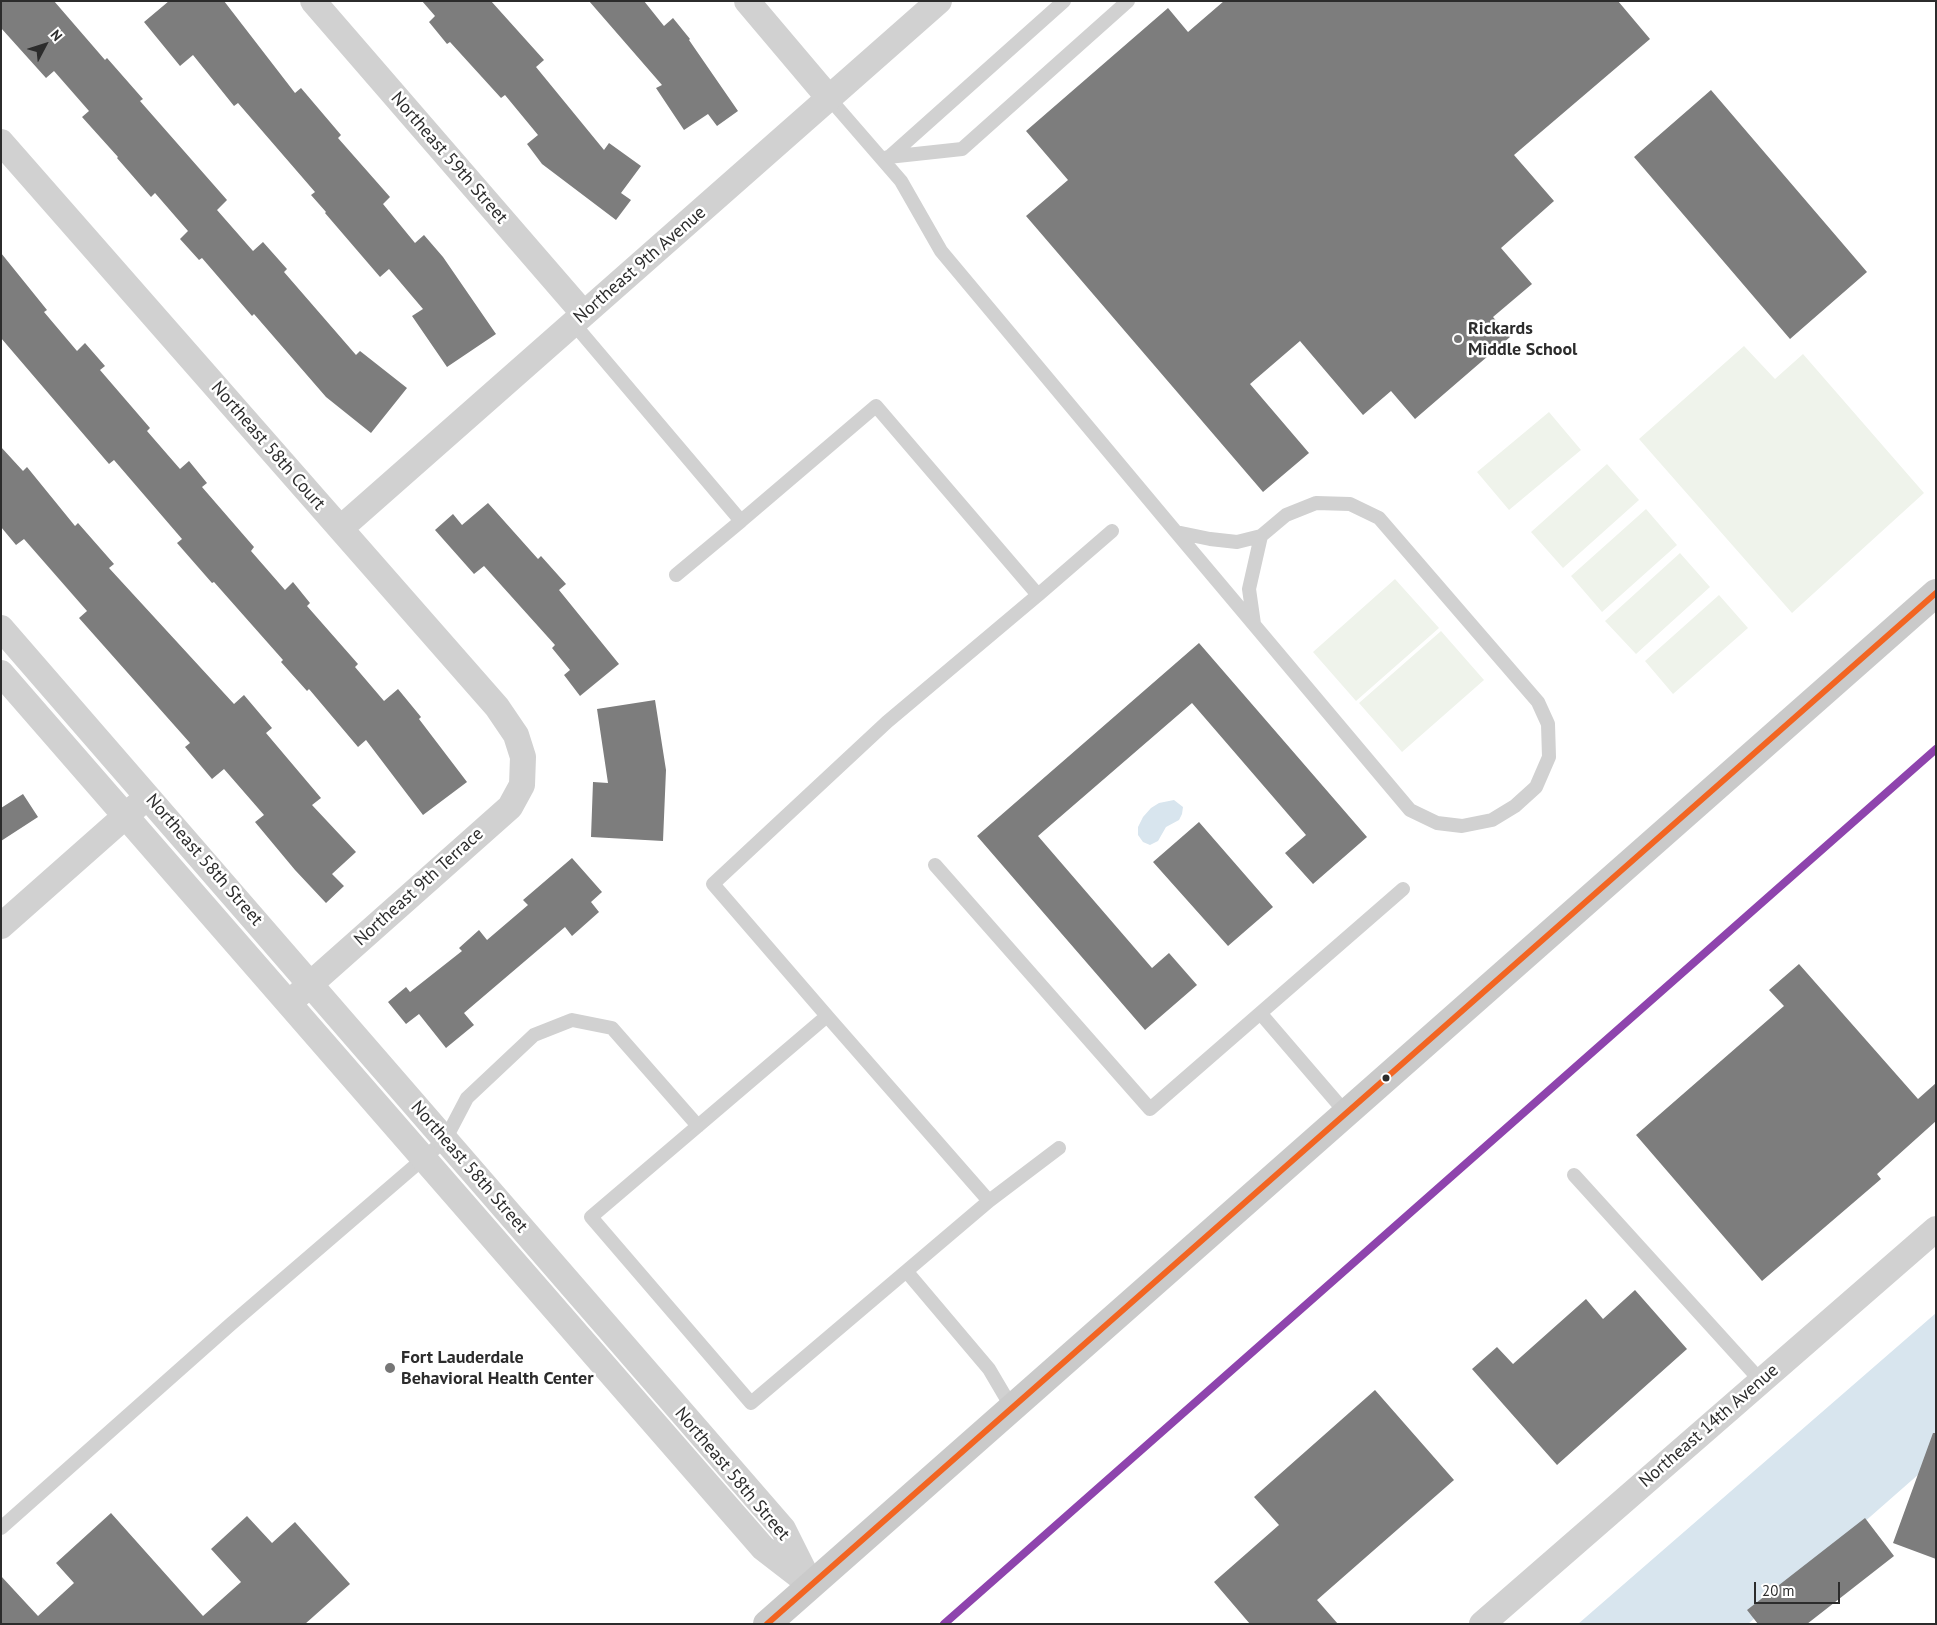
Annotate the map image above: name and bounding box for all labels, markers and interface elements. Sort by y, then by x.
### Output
north arrow [20,20,70,70]
text: N [47,26,66,45]
street label: Northeast 59th Street [386,88,512,228]
street label: Northeast 9th Avenue [570,202,710,328]
place label: Rickards Middle School [1468,318,1577,360]
marker: Rickards Middle School [1452,333,1464,345]
street label: Northeast 58th Court [206,377,330,515]
street label: Northeast 58th Street [141,790,267,930]
street label: Northeast 9th Terrace [350,823,488,951]
unlabelled marker [1381,1073,1391,1083]
street label: Northeast 58th Street [406,1097,532,1237]
place label: Fort Lauderdale Behavioral Health Center [401,1347,593,1390]
street label: Northeast 14th Avenue [1635,1360,1783,1492]
marker: Fort Lauderdale Behavioral Health Center [383,1361,397,1375]
street label: Northeast 58th Street [670,1403,794,1545]
scale bar [1757,1572,1843,1604]
text: 20 m [1762,1581,1795,1600]

